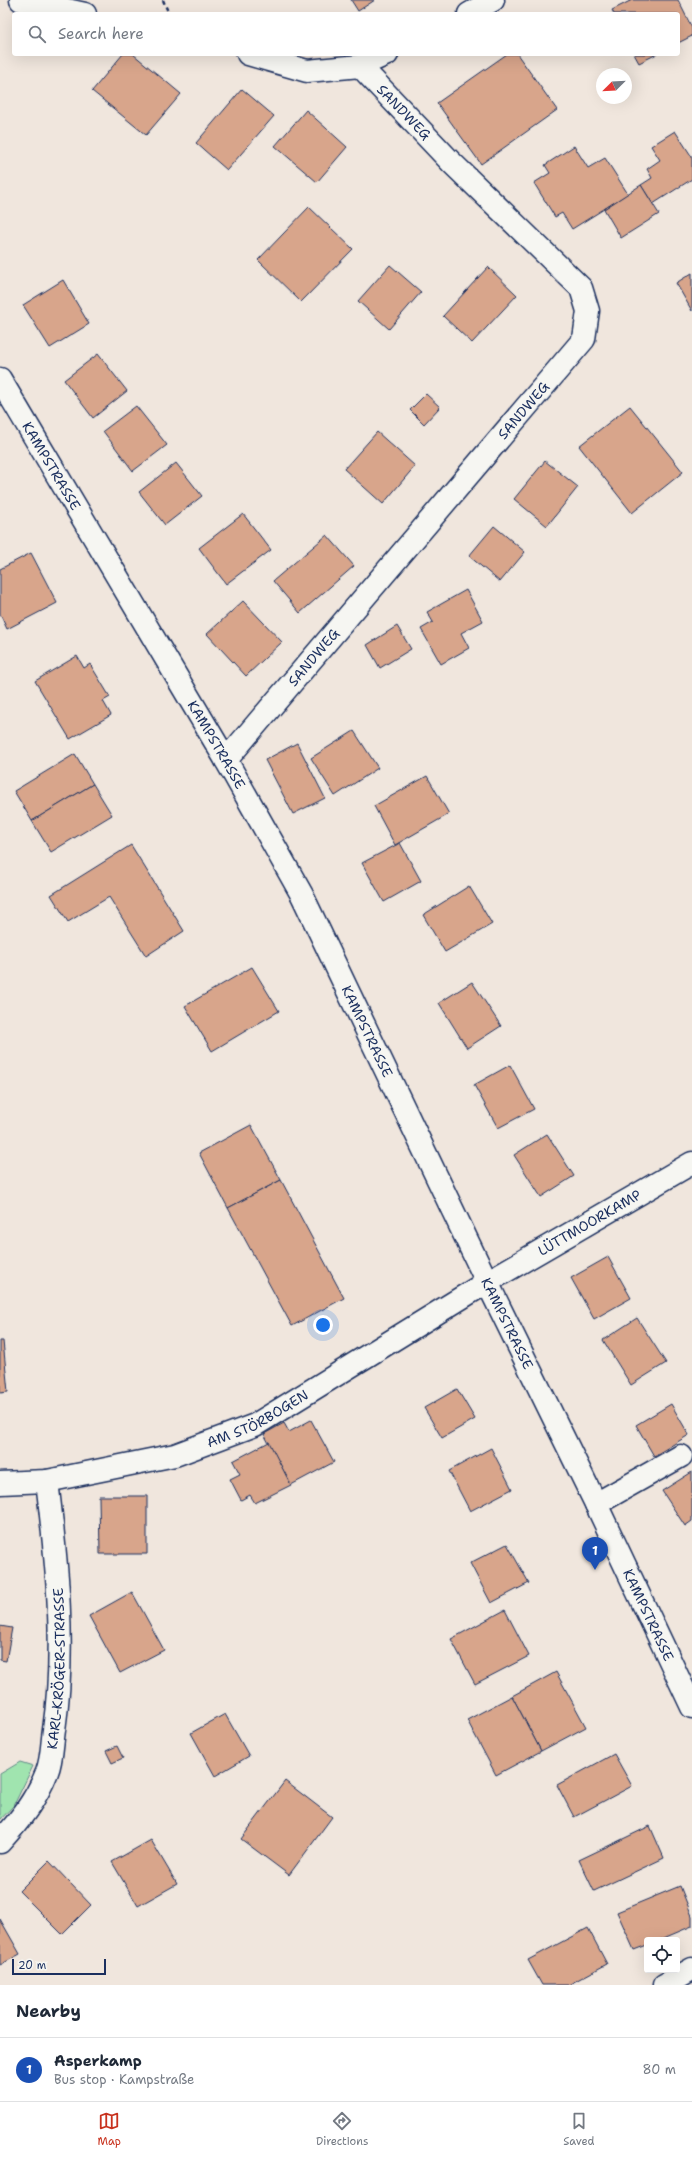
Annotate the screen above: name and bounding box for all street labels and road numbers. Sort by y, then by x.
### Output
street label: SANDWEG [373,80,435,144]
street label: SANDWEG [494,377,553,443]
street label: KAMPSTRASSE [18,418,85,514]
street label: SANDWEG [284,624,343,690]
street label: KAMPSTRASSE [184,697,250,792]
street label: KAMPSTRASSE [338,982,397,1080]
street label: LÜTTMOORKAMP [534,1185,644,1260]
street label: KAMPSTRASSE [477,1275,538,1372]
street label: AM STÖRBOGEN [204,1385,311,1451]
street label: KAMPSTRASSE [619,1566,678,1664]
street label: KARL-KRÖGER-STRASSE [43,1587,69,1750]

